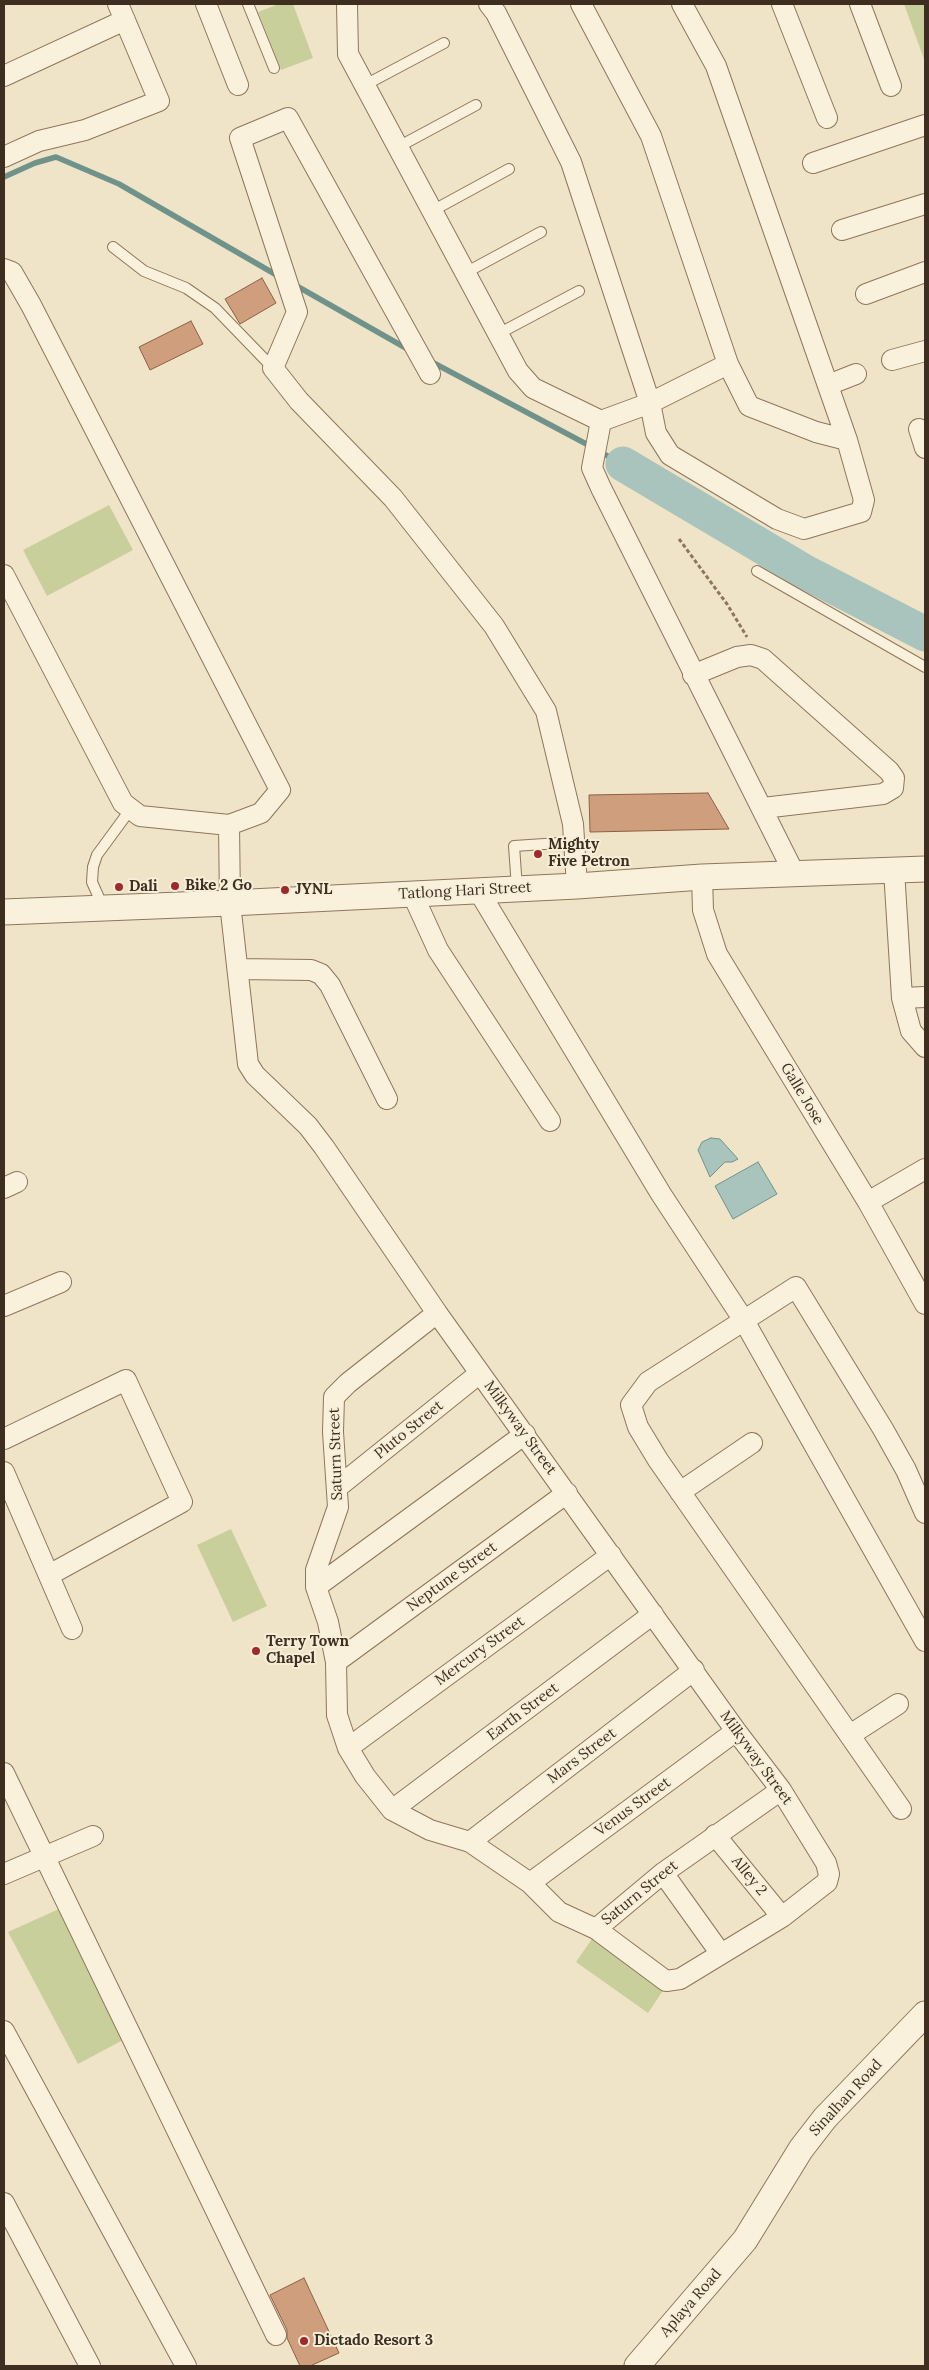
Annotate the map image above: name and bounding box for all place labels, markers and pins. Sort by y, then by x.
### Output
place label: Mighty Five Petron [548,836,630,871]
marker: Mighty Five Petron [532,848,544,860]
place label: Bike 2 Go [185,877,252,895]
place label: Dali [129,878,158,896]
marker: Bike 2 Go [169,880,181,892]
marker: Dali [113,881,125,893]
place label: JYNL [295,881,332,899]
marker: JYNL [279,884,291,896]
place label: Terry Town Chapel [266,1633,349,1668]
marker: Terry Town Chapel [250,1645,262,1657]
place label: Dictado Resort 3 [314,2332,433,2350]
marker: Dictado Resort 3 [298,2335,310,2347]

